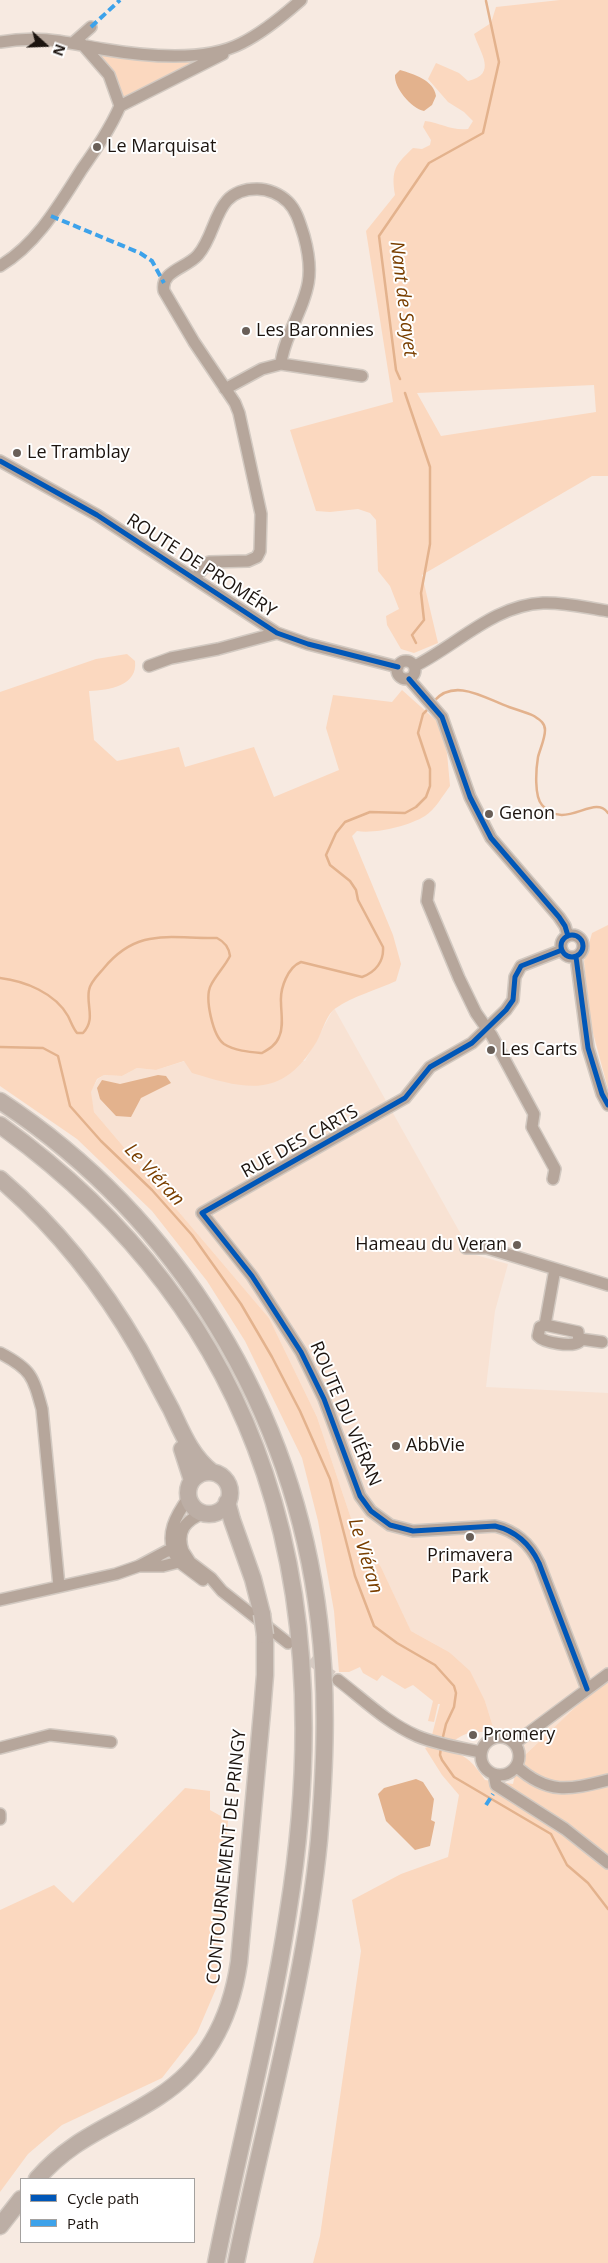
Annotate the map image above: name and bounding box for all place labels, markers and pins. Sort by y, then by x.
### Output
place label: Le Marquisat [107,136,216,158]
marker: Le Marquisat [91,141,103,153]
place label: Les Baronnies [256,320,374,342]
marker: Les Baronnies [240,325,252,337]
place label: Le Tramblay [27,442,130,464]
marker: Le Tramblay [11,447,23,459]
place label: Genon [499,803,555,825]
marker: Genon [483,808,495,820]
place label: Les Carts [501,1039,577,1061]
marker: Les Carts [485,1044,497,1056]
place label: Hameau du Veran [355,1234,507,1256]
marker: Hameau du Veran [511,1239,523,1251]
place label: AbbVie [406,1435,465,1457]
marker: AbbVie [390,1440,402,1452]
marker: Primavera Park [464,1531,476,1543]
place label: Primavera Park [427,1545,513,1588]
place label: Promery [483,1724,555,1746]
marker: Promery [467,1729,479,1741]

